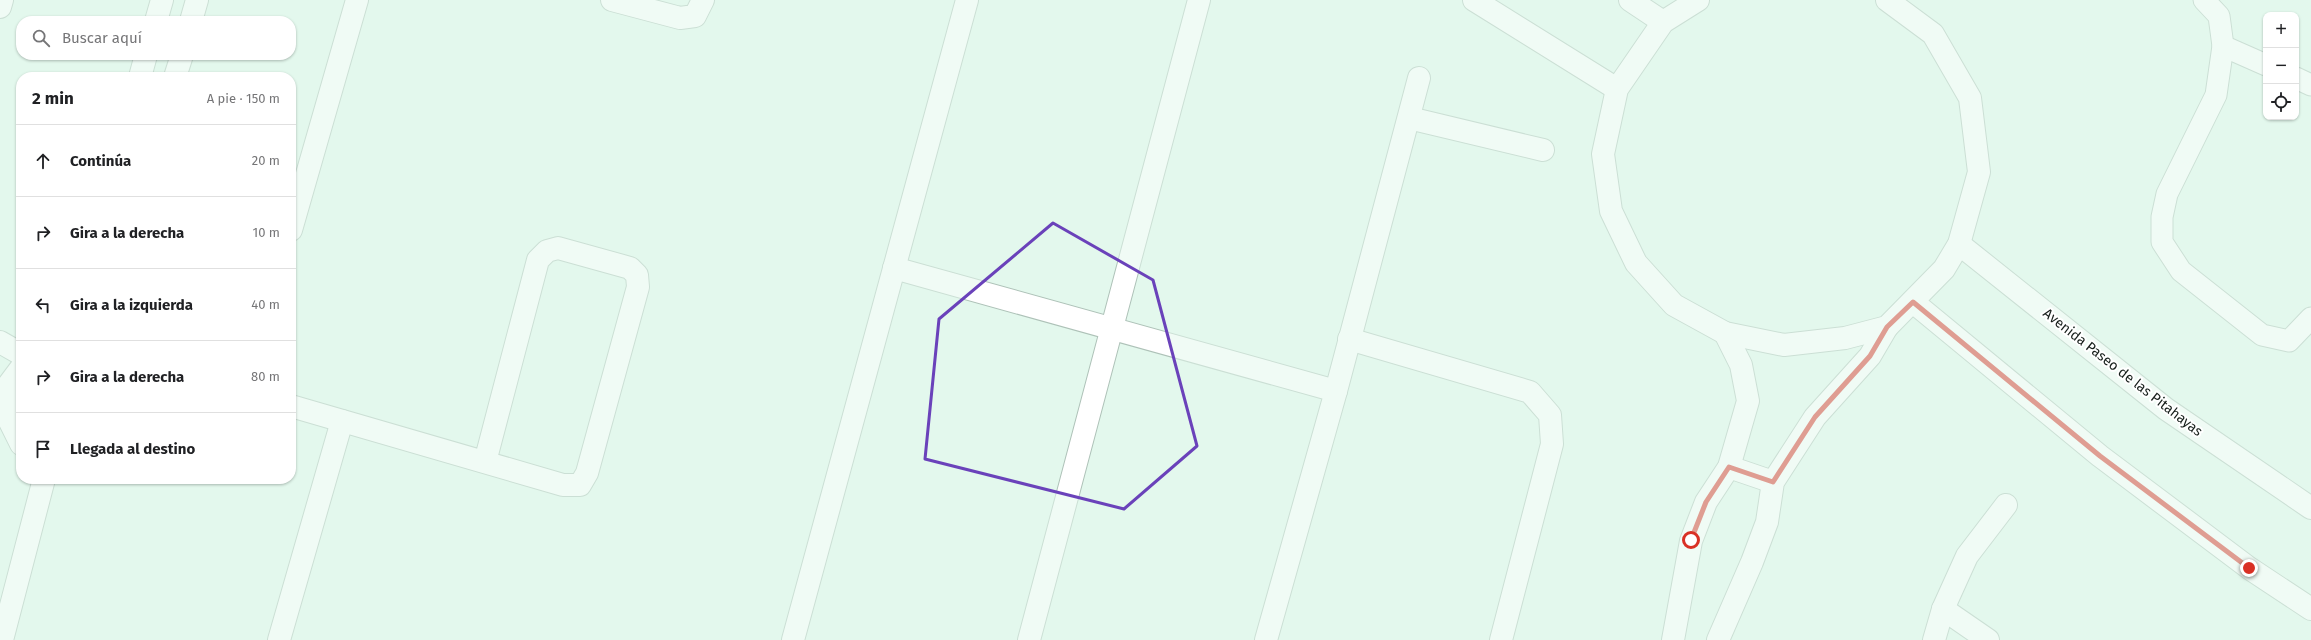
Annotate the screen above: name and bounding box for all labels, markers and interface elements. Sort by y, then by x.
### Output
map controls [2263,12,2299,120]
button: + [2263,12,2299,48]
search box [16,16,296,60]
icon: search [30,27,52,49]
text: Buscar aquí [62,29,142,47]
button: − [2263,48,2299,84]
button: locate [2263,84,2299,120]
text: 2 min [32,88,74,109]
text: A pie · 150 m [207,91,280,106]
icon: ahead [32,150,54,172]
text: Continúa [70,152,131,170]
text: 20 m [252,153,280,168]
icon: right [32,222,54,244]
text: Gira a la derecha [70,224,184,242]
text: 10 m [253,225,280,240]
icon: left [32,294,54,316]
text: Gira a la izquierda [70,296,193,314]
text: 40 m [251,297,280,312]
street label: Avenida Paseo de las Pitahayas [2040,305,2206,440]
icon: right [32,366,54,388]
text: Gira a la derecha [70,368,184,386]
text: 80 m [251,369,280,384]
icon: arrive [32,438,54,460]
text: Llegada al destino [70,440,195,458]
route start [1682,531,1700,549]
route end [2240,559,2258,577]

